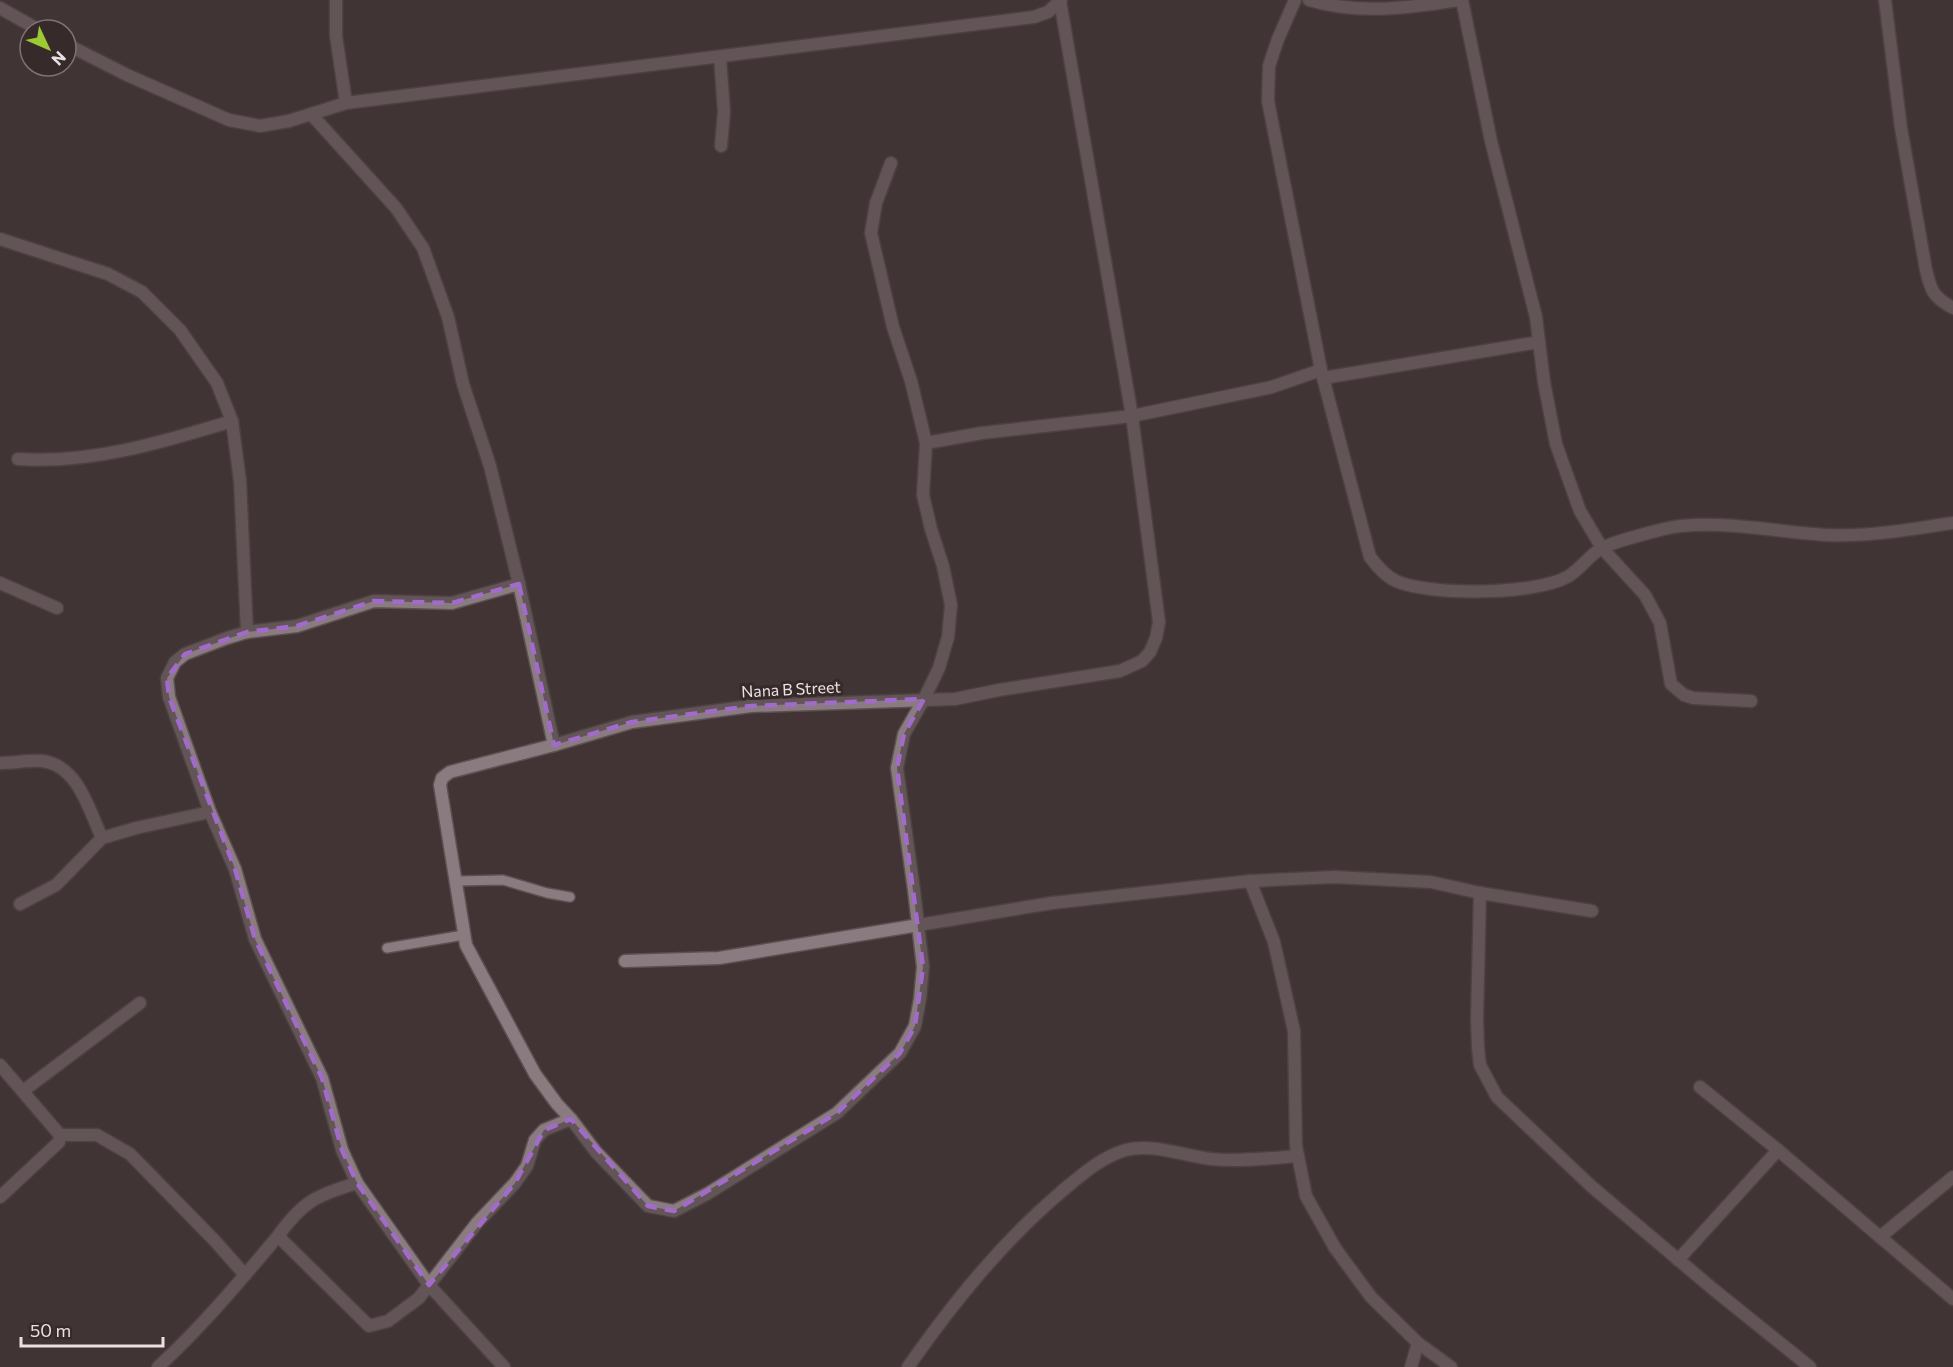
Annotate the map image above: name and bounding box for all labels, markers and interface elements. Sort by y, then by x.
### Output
north arrow [18,18,78,78]
text: N [48,48,70,70]
street label: Nana B Street [741,676,842,701]
scale bar [21,1310,164,1348]
text: 50 m [30,1319,71,1341]

